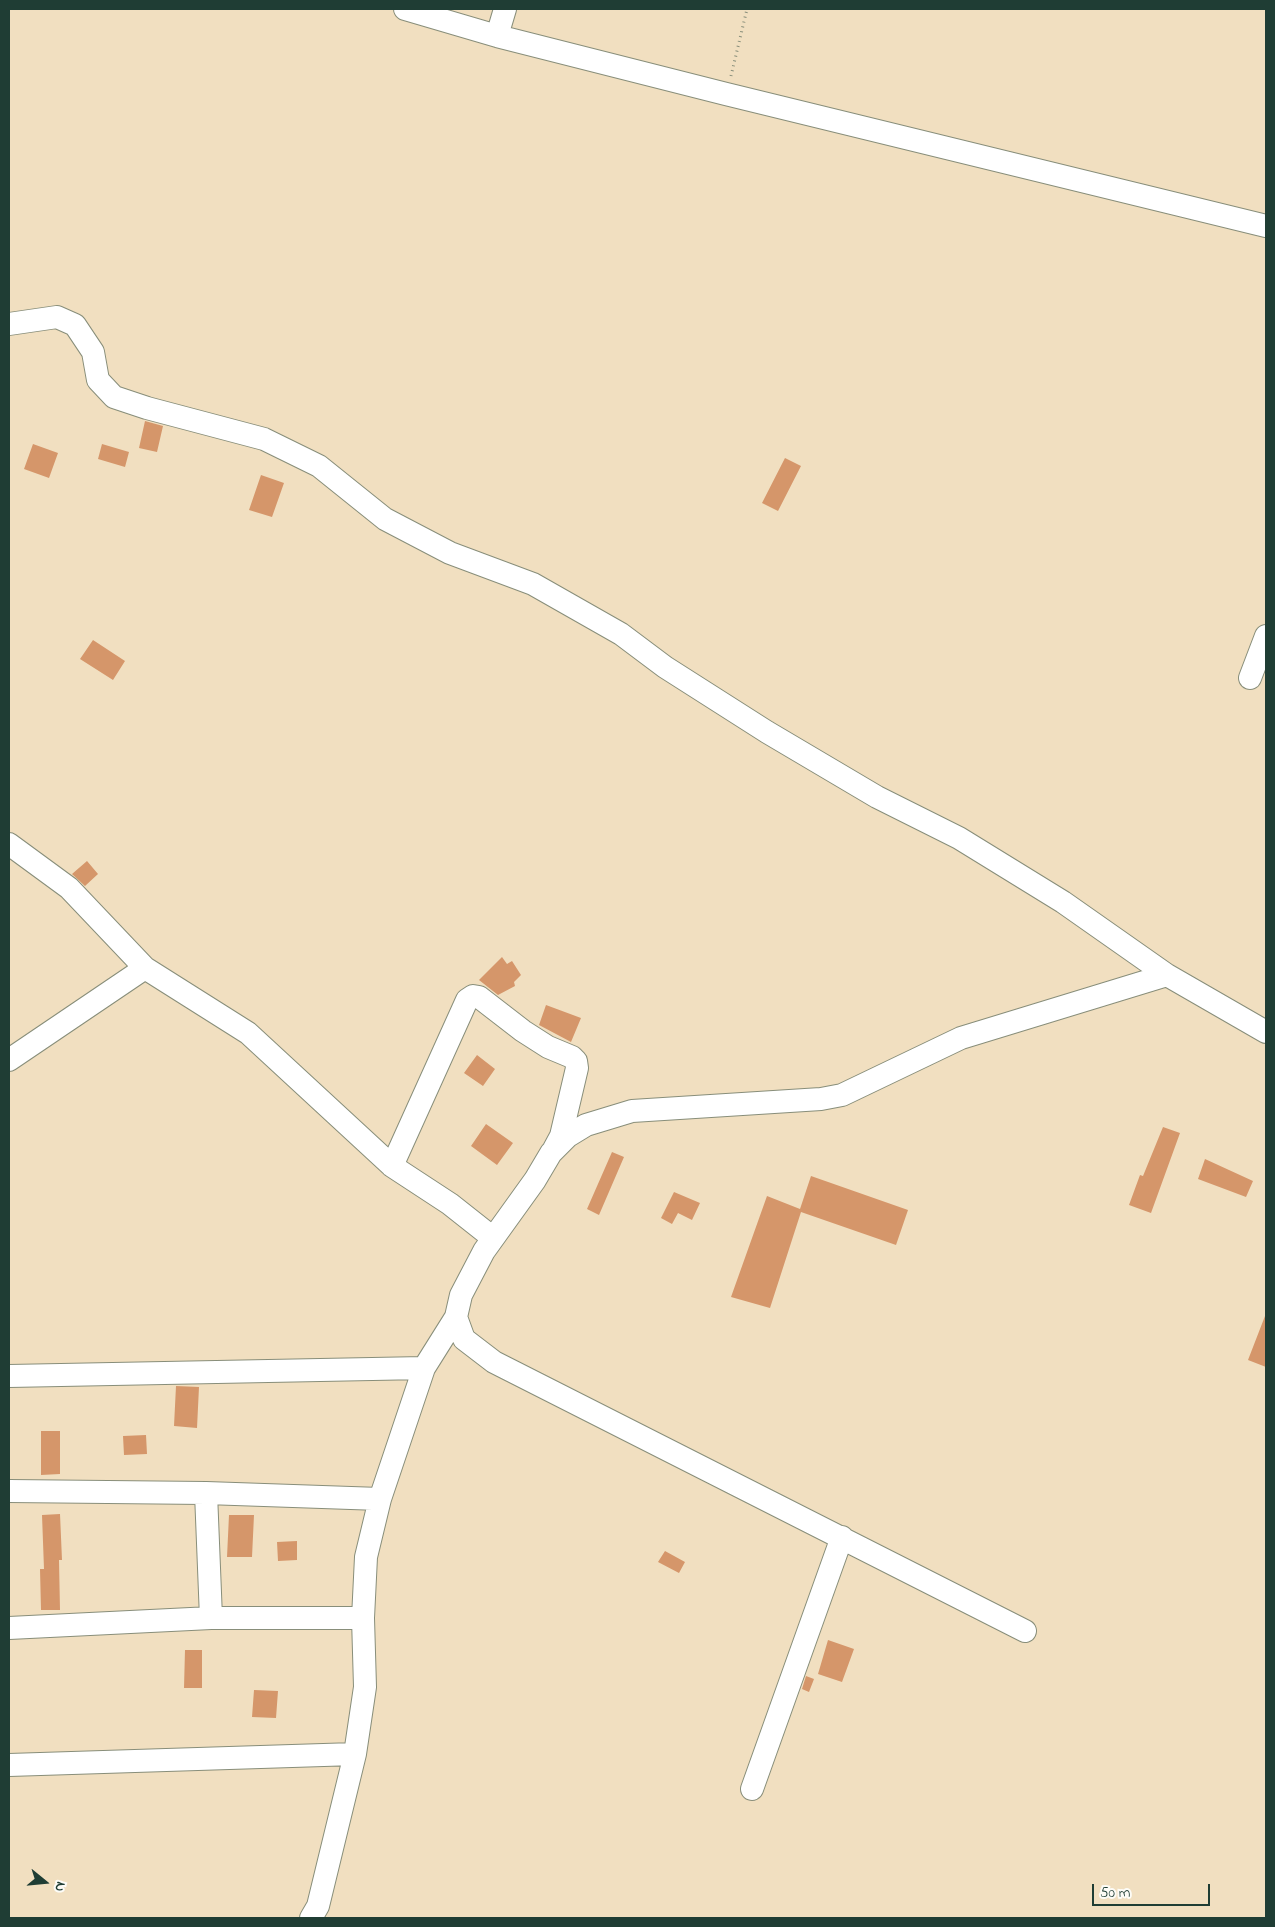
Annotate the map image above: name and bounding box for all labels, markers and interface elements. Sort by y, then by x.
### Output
north arrow [20,1857,70,1907]
scale bar [1095,1874,1212,1906]
text: N [48,1879,71,1894]
text: 50 m [1100,1882,1130,1904]

